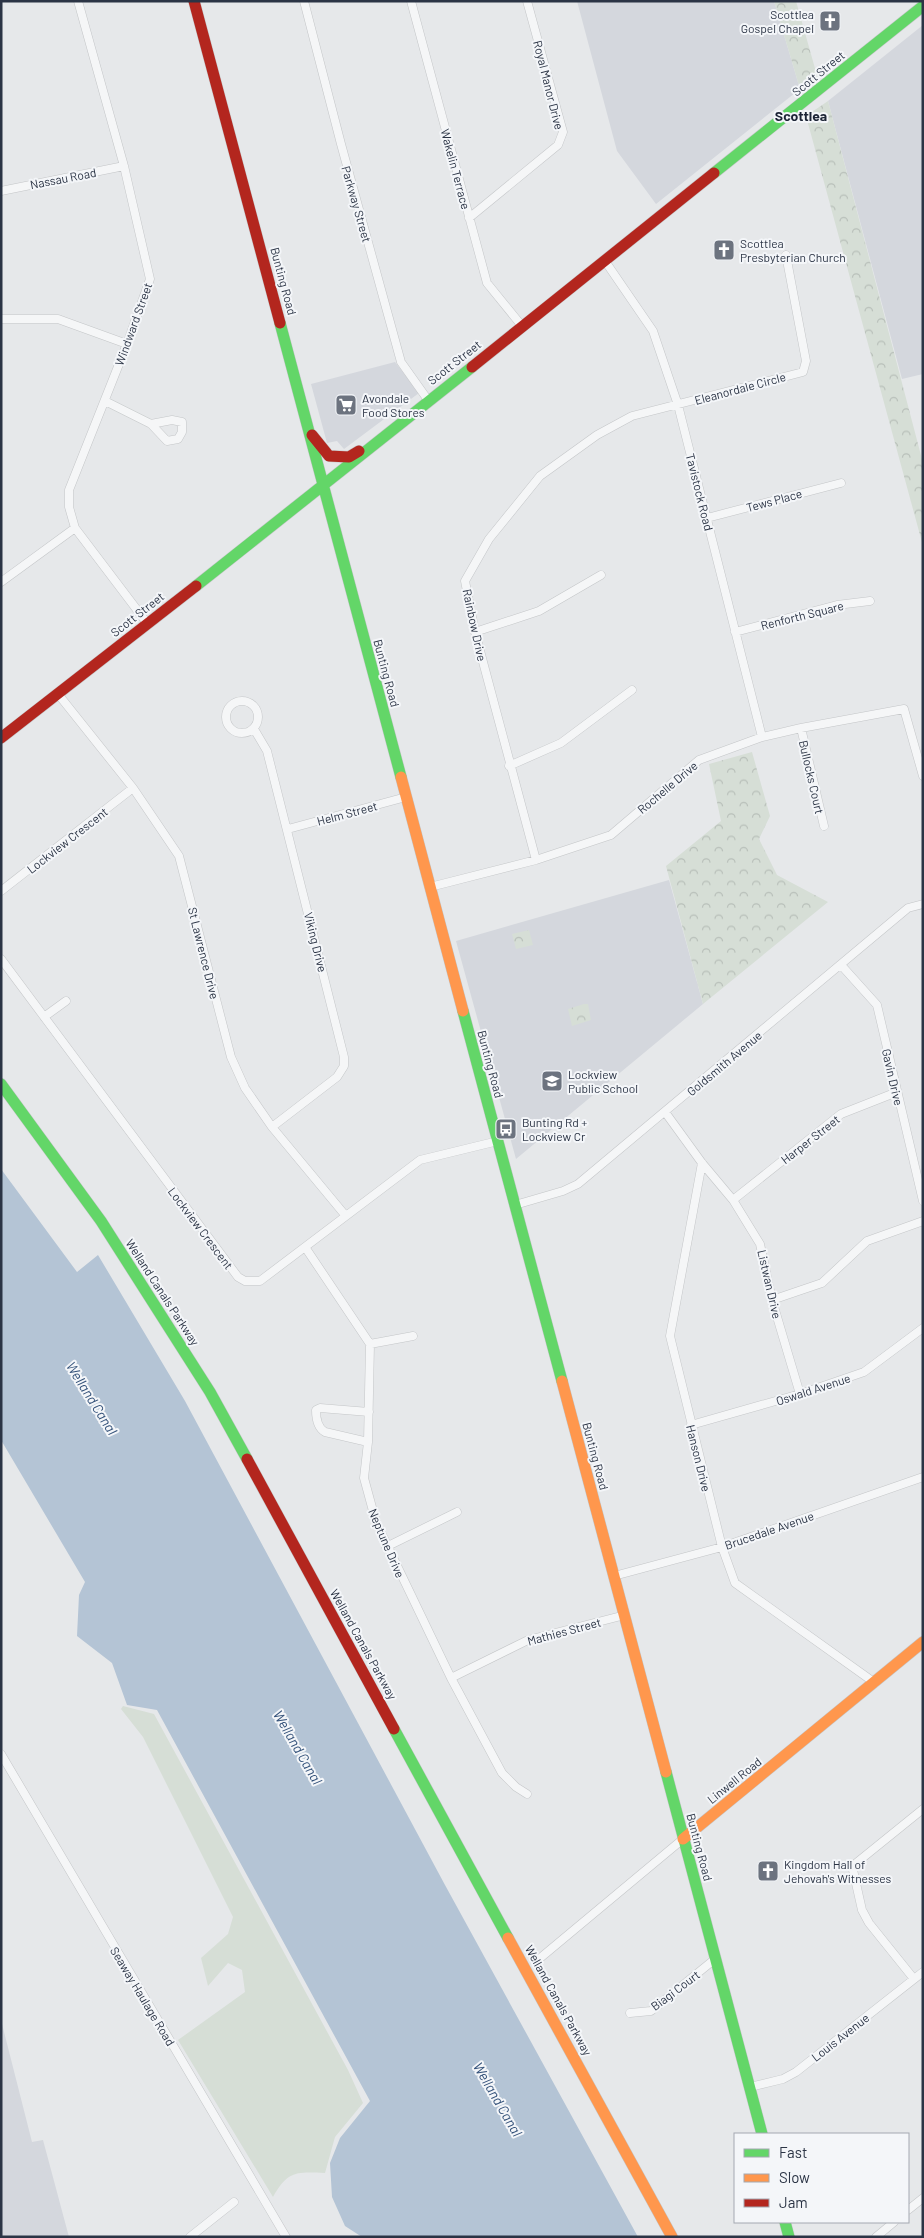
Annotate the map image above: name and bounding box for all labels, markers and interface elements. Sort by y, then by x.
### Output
place label: Scottlea Gospel Chapel [741,7,814,35]
church icon: Scottlea Gospel Chapel [818,9,842,33]
street label: Royal Manor Drive [531,39,567,131]
street label: Scott Street [789,48,847,98]
district label: Scottlea [775,107,827,124]
street label: Wakelin Terrace [439,127,473,211]
street label: Parkway Street [339,164,375,244]
street label: Nassau Road [29,165,97,191]
place label: Scottlea Presbyterian Church [740,236,846,264]
church icon: Scottlea Presbyterian Church [712,238,736,262]
street label: Bunting Road [268,246,300,316]
street label: Windward Street [112,281,154,367]
street label: Scott Street [425,337,483,387]
street label: Eleanordale Circle [693,369,787,407]
place label: Avondale Food Stores [362,391,425,419]
supermarket icon: Avondale Food Stores [334,393,358,417]
street label: Tavistock Road [684,452,716,532]
street label: Tews Place [745,486,803,514]
street label: Rainbow Drive [461,588,489,662]
street label: Scott Street [108,589,166,639]
street label: Renforth Square [759,598,845,632]
street label: Bunting Road [371,638,403,708]
street label: Bullocks Court [797,739,827,815]
street label: Rochelle Drive [634,758,700,816]
street label: Helm Street [315,798,379,828]
street label: Lockview Crescent [24,804,110,876]
street label: St Lawrence Drive [186,906,222,1000]
street label: Viking Drive [302,911,330,973]
street label: Goldsmith Avenue [684,1028,764,1098]
street label: Bunting Road [475,1029,507,1099]
street label: Gavin Drive [880,1047,906,1107]
place label: Lockview Public School [568,1067,638,1095]
school or university icon: Lockview Public School [540,1069,564,1093]
street label: Harper Street [778,1112,842,1166]
place label: Bunting Rd + Lockview Cr [522,1115,587,1143]
bus stop icon: Bunting Rd + Lockview Cr [494,1117,518,1141]
street label: Lockview Crescent [166,1184,236,1272]
street label: Welland Canals Parkway [123,1236,203,1348]
street label: Listwan Drive [755,1248,785,1320]
water label: Welland Canal [63,1358,121,1438]
street label: Oswald Avenue [774,1370,852,1408]
street label: Bunting Road [580,1421,612,1491]
street label: Hanson Drive [684,1423,714,1493]
street label: Neptune Drive [366,1506,408,1580]
street label: Brucedale Avenue [723,1508,815,1552]
street label: Welland Canals Parkway [328,1586,400,1702]
street label: Mathies Street [526,1614,602,1648]
water label: Welland Canal [270,1707,326,1787]
street label: Linwell Road [704,1754,764,1806]
street label: Bunting Road [684,1812,716,1882]
place label: Kingdom Hall of Jehovah's Witnesses [784,1857,892,1885]
church icon: Kingdom Hall of Jehovah's Witnesses [756,1859,780,1883]
street label: Welland Canals Parkway [523,1942,595,2058]
street label: Seaway Haulage Road [108,1944,178,2048]
street label: Biagi Court [648,1967,702,2013]
street label: Louis Avenue [808,2010,872,2064]
water label: Welland Canal [470,2059,526,2139]
legend [734,2133,909,2223]
text: Fast [779,2143,807,2161]
text: Slow [779,2168,810,2186]
text: Jam [779,2193,808,2211]

